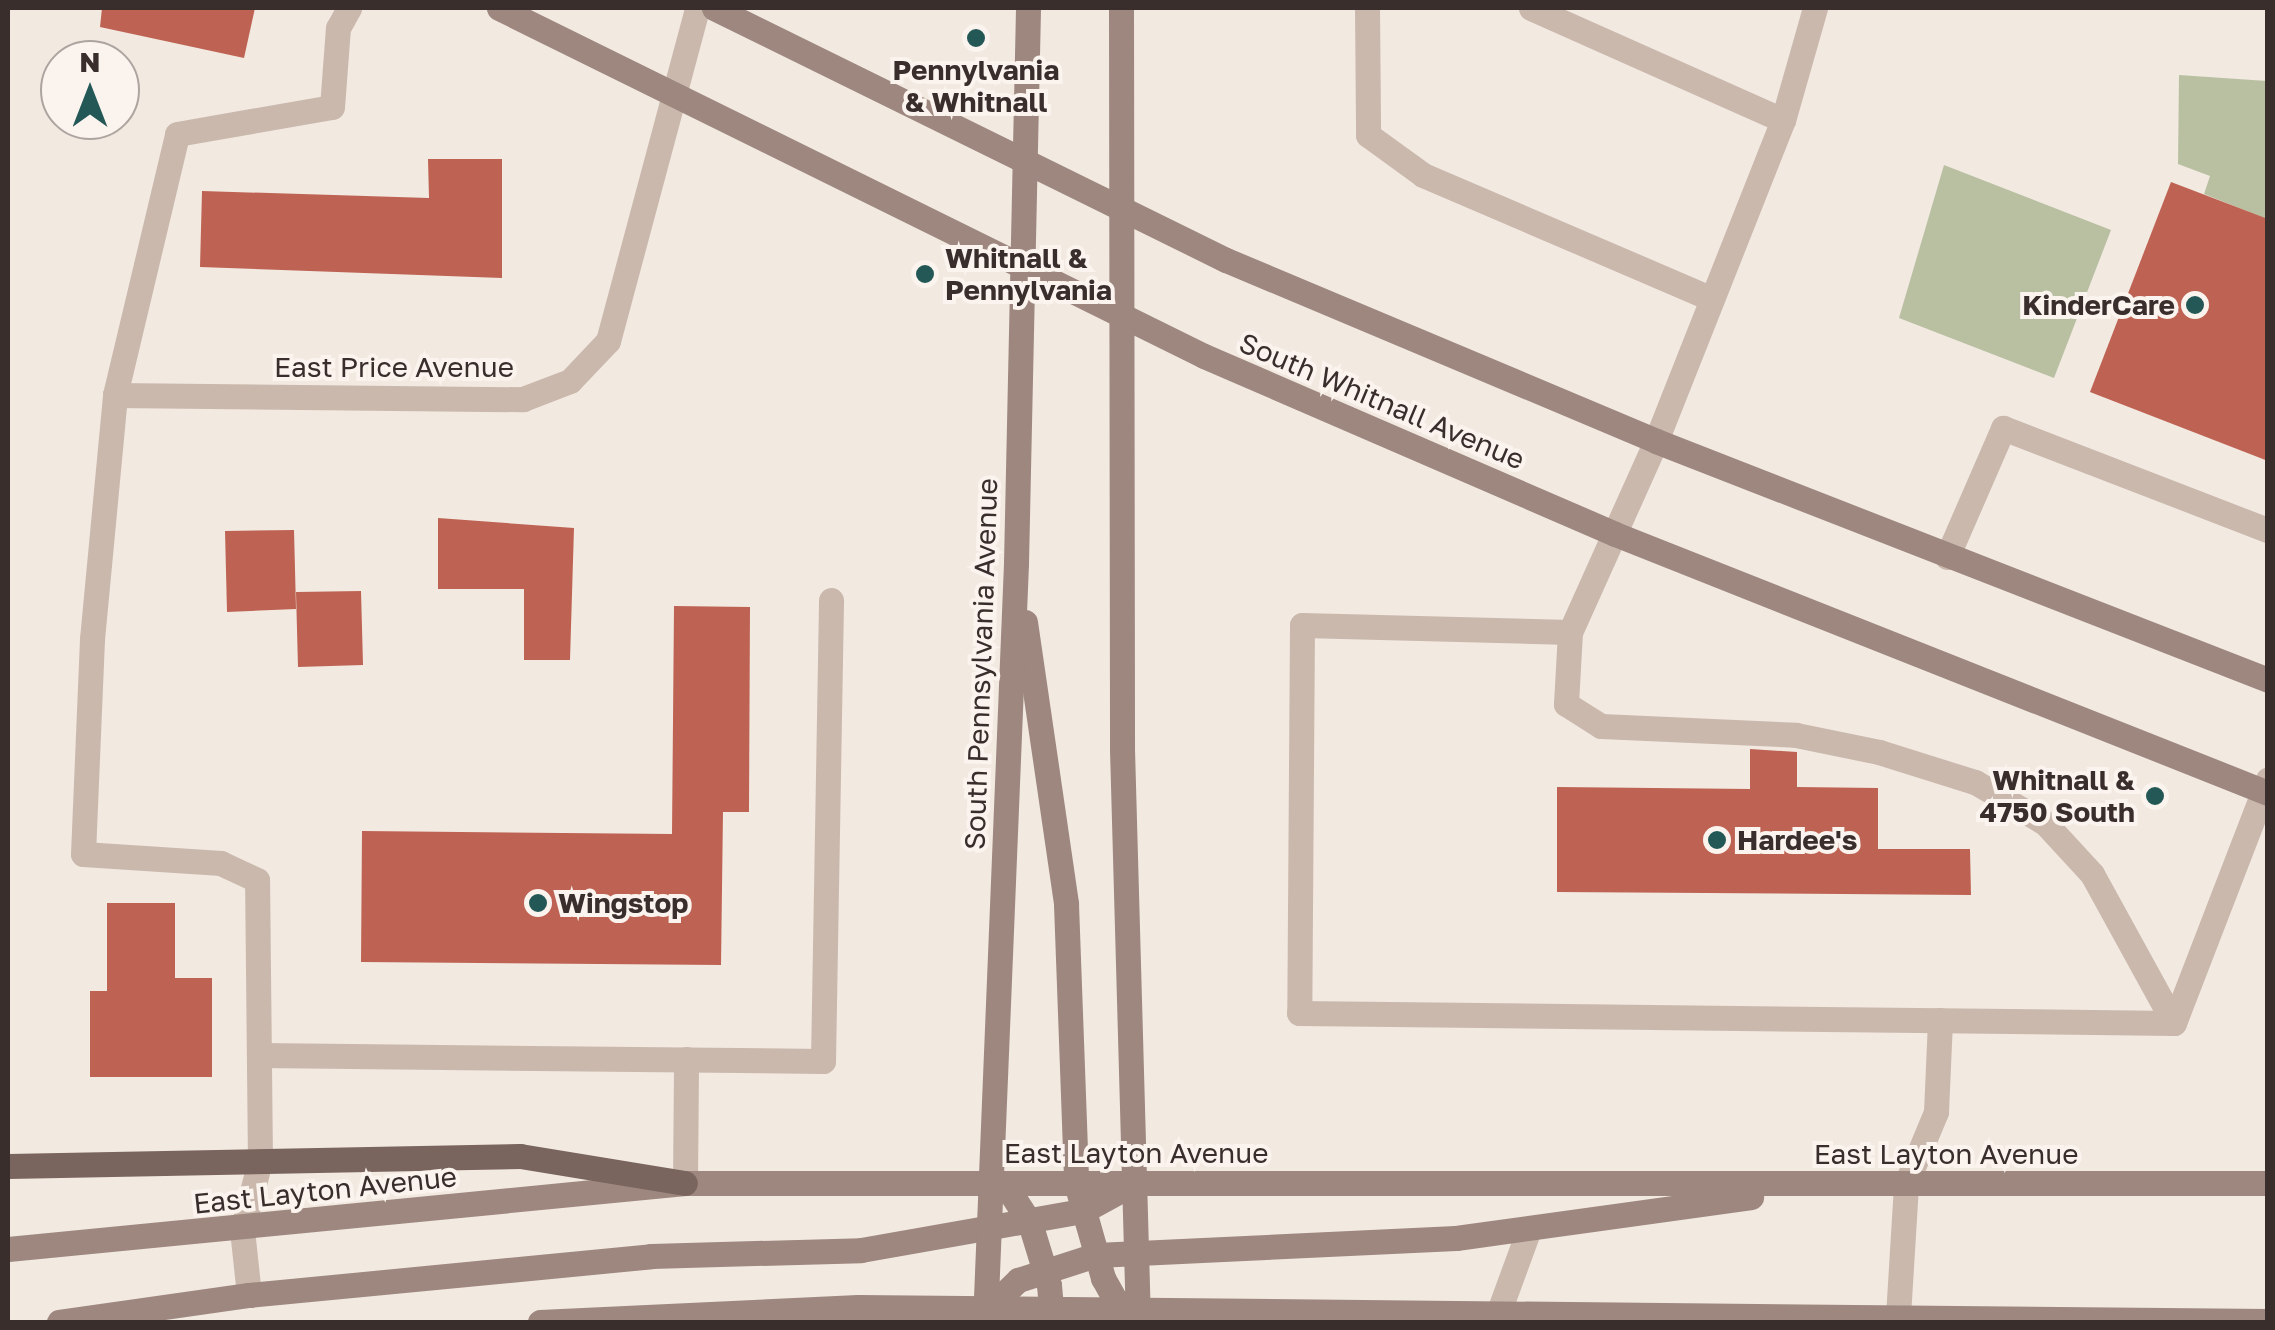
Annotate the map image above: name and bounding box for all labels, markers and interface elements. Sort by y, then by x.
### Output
marker: Pennylvania & Whitnall [965,27,987,49]
north arrow [40,40,140,140]
text: N [79,45,101,78]
place label: Pennylvania & Whitnall [892,53,1060,119]
place label: Whitnall & Pennylvania [945,241,1112,307]
marker: Whitnall & Pennylvania [914,263,936,285]
place label: KinderCare [2022,288,2175,322]
marker: KinderCare [2184,294,2206,316]
street label: South Whitnall Avenue [1234,326,1530,476]
street label: East Price Avenue [274,350,514,384]
street label: South Pennsylvania Avenue [958,478,1004,850]
place label: Whitnall & 4750 South [1980,763,2135,829]
marker: Whitnall & 4750 South [2144,785,2166,807]
place label: Hardee's [1737,823,1857,857]
marker: Hardee's [1706,829,1728,851]
place label: Wingstop [558,886,689,920]
marker: Wingstop [527,892,549,914]
street label: East Layton Avenue [1004,1136,1268,1170]
street label: East Layton Avenue [1814,1137,2078,1171]
street label: East Layton Avenue [192,1159,458,1221]

